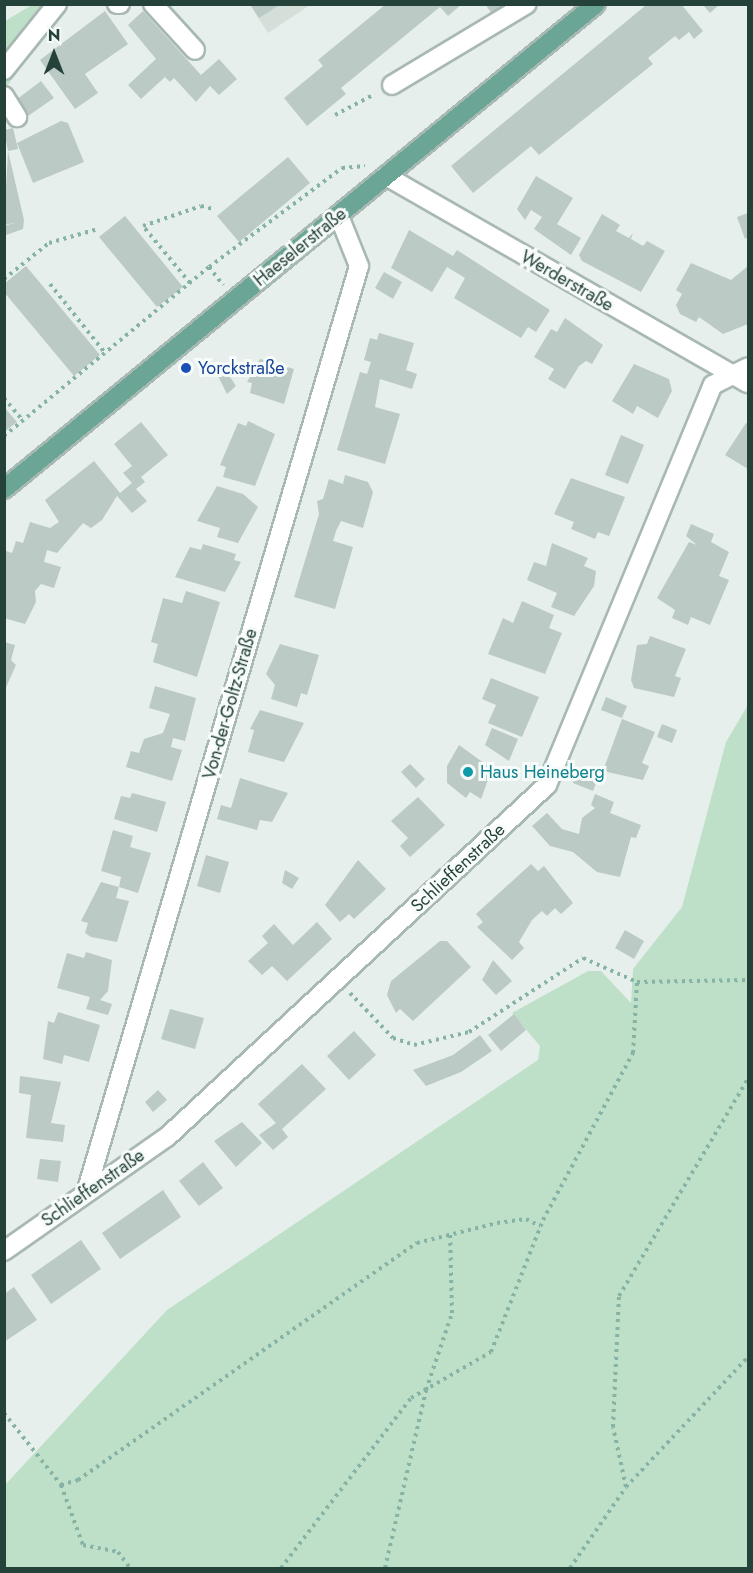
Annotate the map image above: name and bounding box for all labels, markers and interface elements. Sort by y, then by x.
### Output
north arrow [24,24,84,84]
text: N [48,24,60,47]
street label: Haeselerstraße [249,203,351,291]
street label: Werderstraße [517,246,617,316]
place label: Yorckstraße [198,357,284,379]
marker: Yorckstraße [179,361,193,375]
street label: Von-der-Goltz-Straße [198,626,262,782]
place label: Haus Heineberg [480,761,605,783]
marker: Haus Heineberg [461,765,475,779]
street label: Schlieffenstraße [406,819,510,917]
street label: Schlieffenstraße [37,1144,149,1232]

